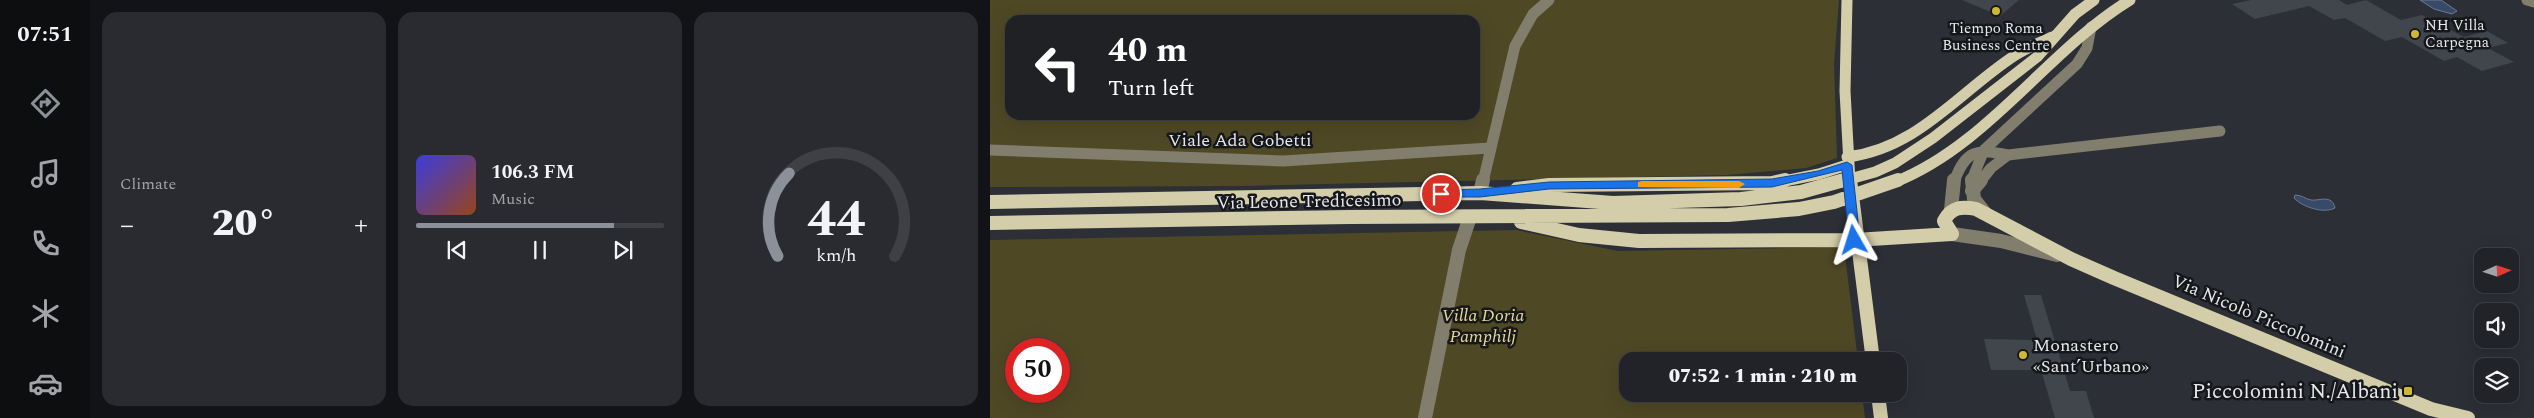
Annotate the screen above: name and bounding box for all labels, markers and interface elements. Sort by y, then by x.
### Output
marker: Tiempo Roma Business Centre [1990,5,2002,17]
place label: NH Villa Carpegna [2425,14,2490,54]
place label: Tiempo Roma Business Centre [1942,17,2050,57]
text: 07:51 [17,18,73,51]
text: 40 m [1108,24,1188,77]
marker: NH Villa Carpegna [2409,28,2421,40]
icon: left [1025,35,1090,100]
text: Turn left [1108,72,1194,105]
icon: directions [28,86,63,121]
street label: Viale Ada Gobetti [1168,127,1312,154]
icon: music [28,156,63,191]
text: 106.3 FM [491,158,574,187]
text: Climate [120,172,176,196]
pin [1420,173,1462,215]
text: 44 [807,180,865,259]
icon: arrive [1427,180,1455,208]
street label: Via Leone Tredicesimo [1216,186,1402,217]
text: Music [491,187,535,211]
text: 20° [212,195,276,253]
text: − [120,204,134,247]
text: + [354,204,368,247]
position arrow [1827,213,1879,265]
icon: phone [28,226,63,261]
icon: previous [443,236,471,264]
icon: pause [526,236,554,264]
icon: next [609,236,637,264]
text: km/h [816,242,856,269]
north arrow [2474,248,2519,292]
map controls [2474,248,2519,403]
street label: Via Nicolò Piccolomini [2168,268,2350,365]
icon: climate [28,296,63,331]
park label: Villa Doria Pamphilj [1442,302,1524,350]
button: sound [2474,303,2519,348]
place label: Monastero «Sant’Urbano» [2033,332,2149,380]
speed limit sign: 50 [1005,338,1070,403]
marker: Monastero «Sant’Urbano» [2017,349,2029,361]
button: layers [2474,358,2519,403]
text: 07:52 · 1 min · 210 m [1669,362,1857,391]
icon: car [28,366,63,401]
place label: Piccolomini N./Albani [2192,376,2398,408]
marker: Piccolomini N./Albani [2402,385,2414,397]

